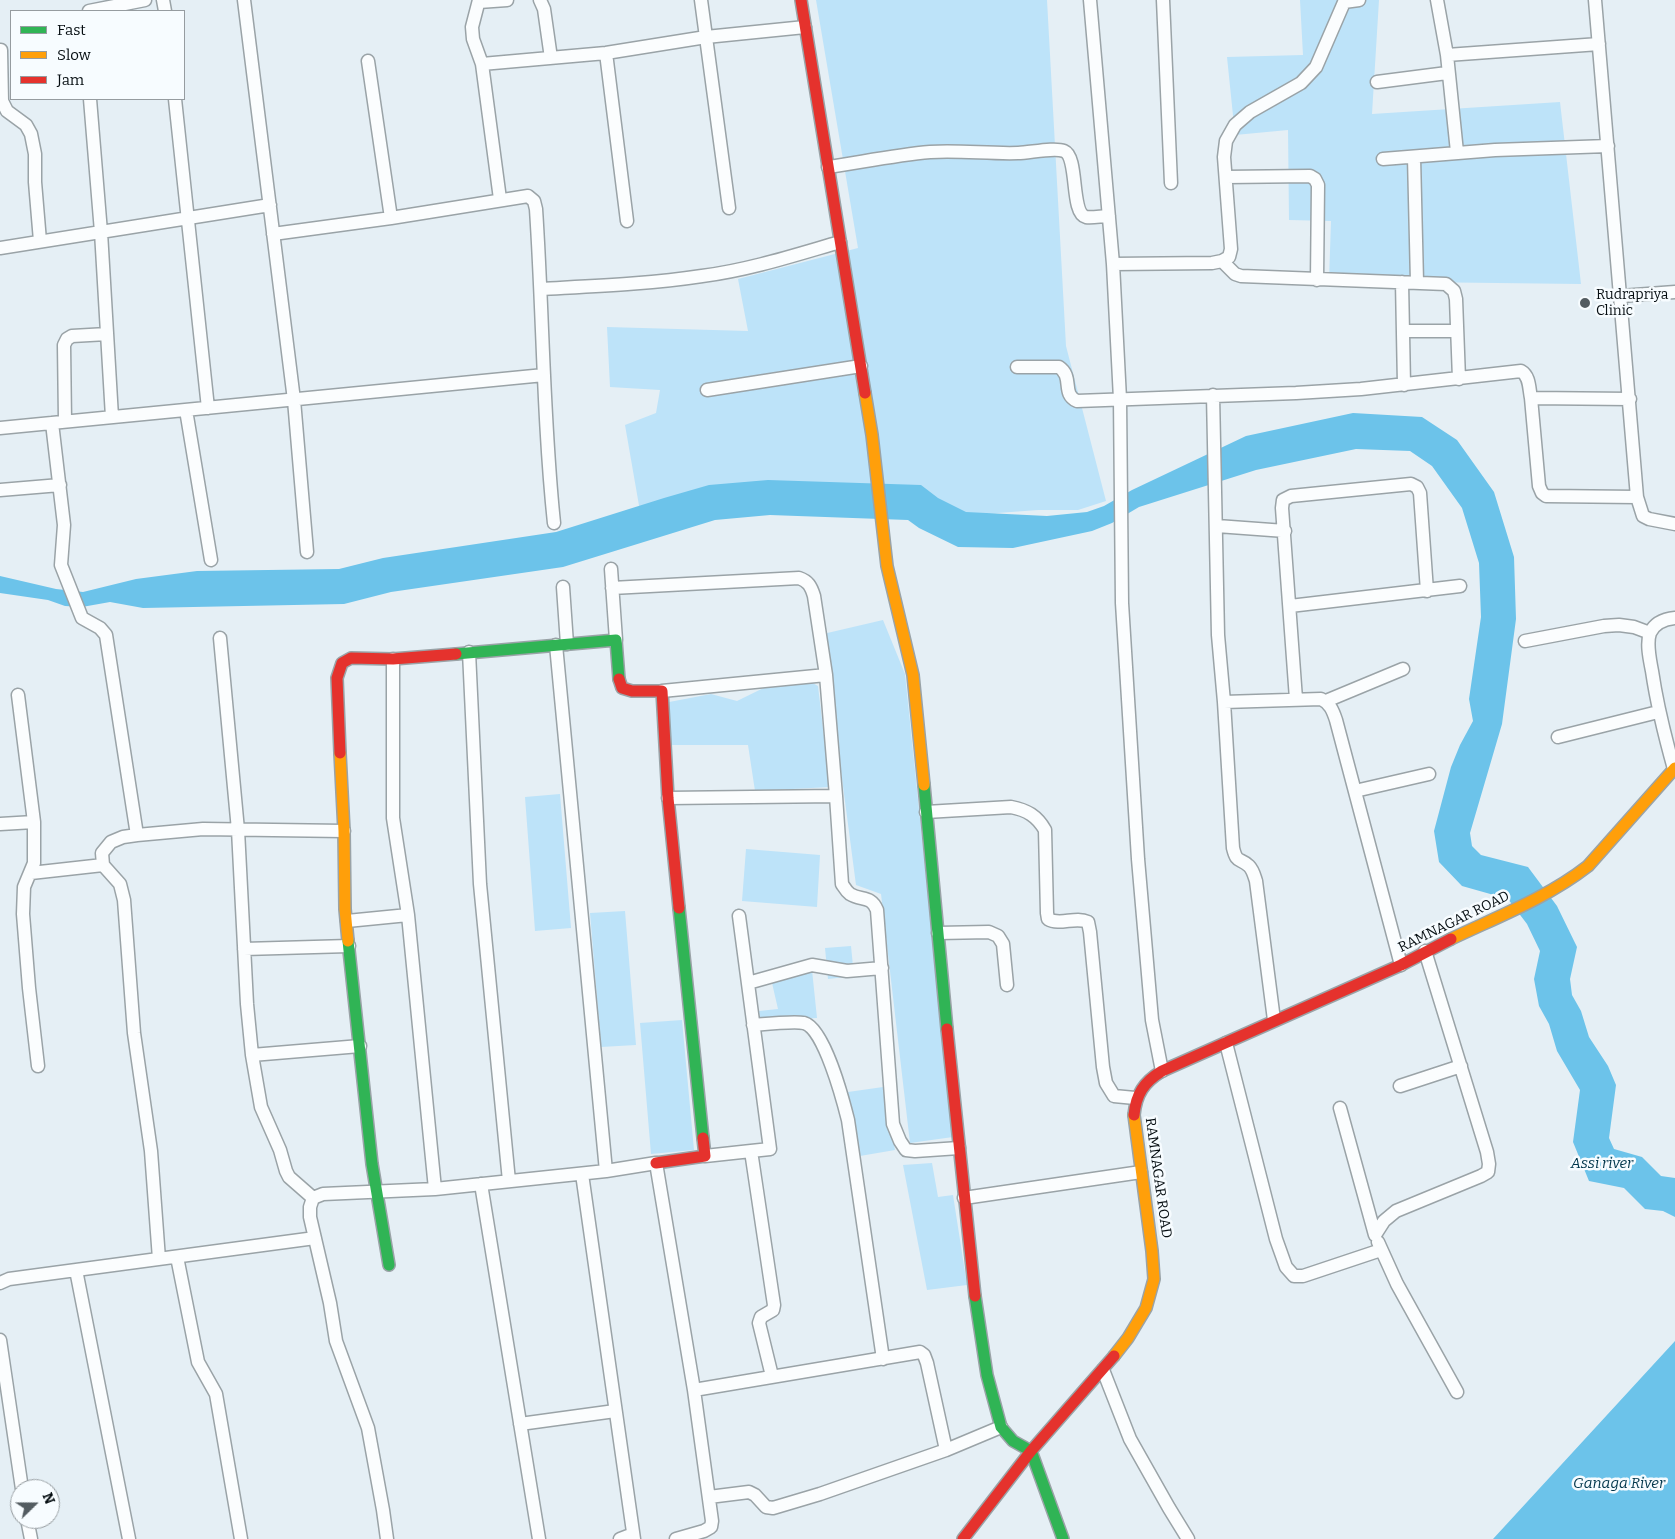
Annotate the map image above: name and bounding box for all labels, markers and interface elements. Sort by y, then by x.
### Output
legend [10,10,185,100]
text: Fast [57,21,86,39]
text: Slow [57,46,91,64]
text: Jam [57,71,84,89]
place label: Rudrapriya Clinic [1596,287,1668,320]
marker: Rudrapriya Clinic [1578,296,1592,310]
street label: RAMNAGAR ROAD [1396,888,1512,956]
street label: RAMNAGAR ROAD [1141,1117,1175,1239]
water label: Assi river [1571,1155,1633,1173]
water label: Ganaga River [1573,1475,1665,1493]
north arrow [10,1479,60,1529]
text: N [39,1490,58,1507]

